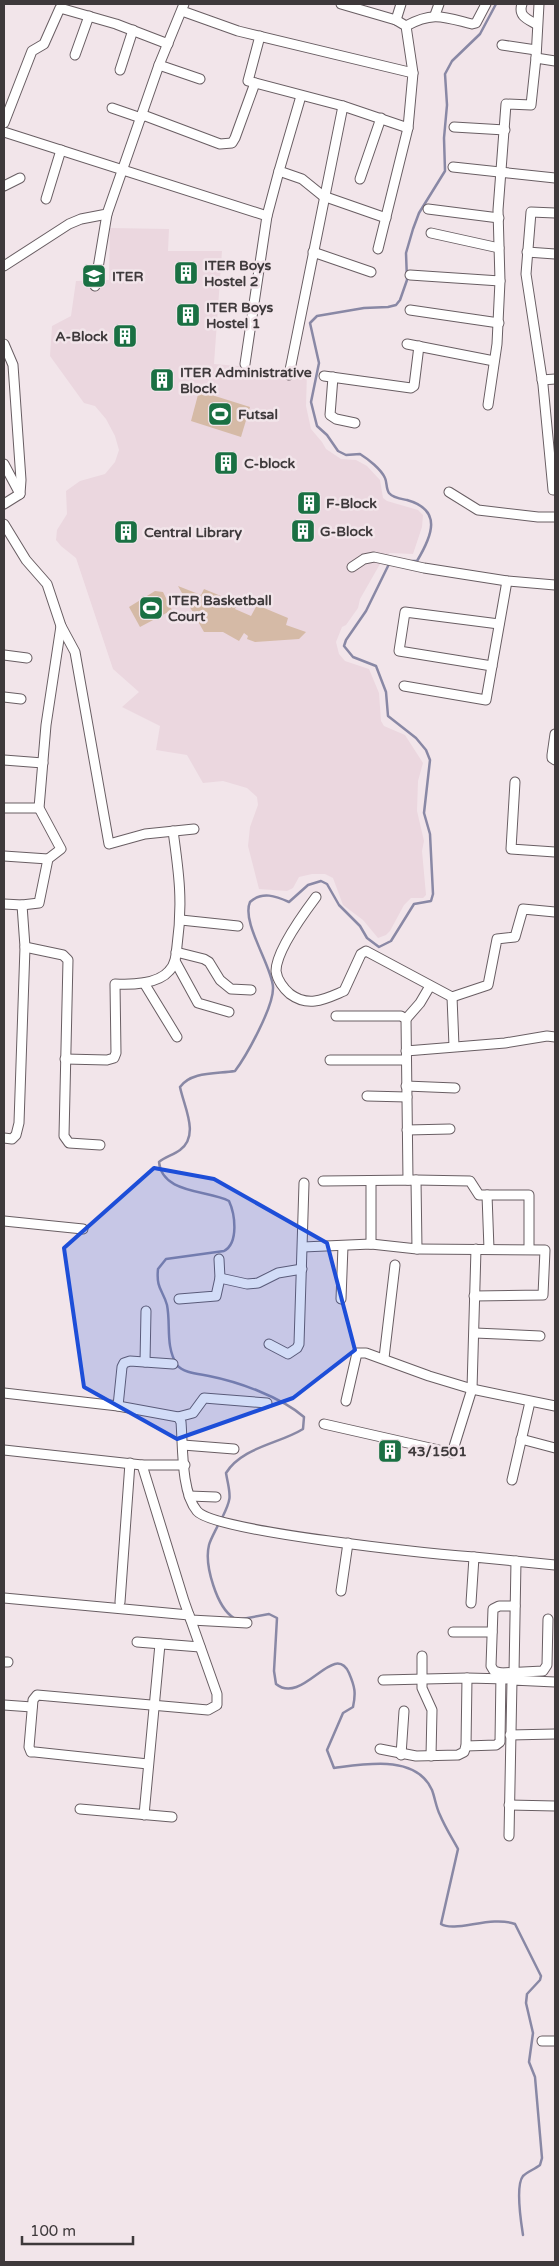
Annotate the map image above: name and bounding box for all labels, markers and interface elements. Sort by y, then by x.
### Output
place label: ITER Boys Hostel 2 [204,257,272,290]
building icon: ITER Boys Hostel 2 [173,260,199,286]
school or university icon: ITER [81,263,107,289]
place label: ITER [112,268,143,285]
place label: ITER Boys Hostel 1 [206,299,274,332]
building icon: ITER Boys Hostel 1 [175,302,201,328]
building icon: A-Block [112,323,138,349]
place label: A-Block [55,328,108,345]
place label: ITER Administrative Block [180,364,312,397]
building icon: ITER Administrative Block [149,367,175,393]
sports icon: Futsal [207,401,233,427]
place label: Futsal [238,406,278,423]
building icon: C-block [213,450,239,476]
place label: C-block [244,455,295,472]
building icon: F-Block [296,490,322,516]
place label: F-Block [326,495,377,512]
building icon: G-Block [290,518,316,544]
building icon: Central Library [113,519,139,545]
place label: G-Block [320,523,373,540]
place label: Central Library [144,524,242,541]
place label: ITER Basketball Court [168,592,272,625]
sports icon: ITER Basketball Court [138,595,164,621]
building icon: 43/1501 [377,1438,403,1464]
place label: 43/1501 [408,1443,467,1460]
scale bar [22,2214,134,2246]
text: 100 m [30,2222,76,2240]

